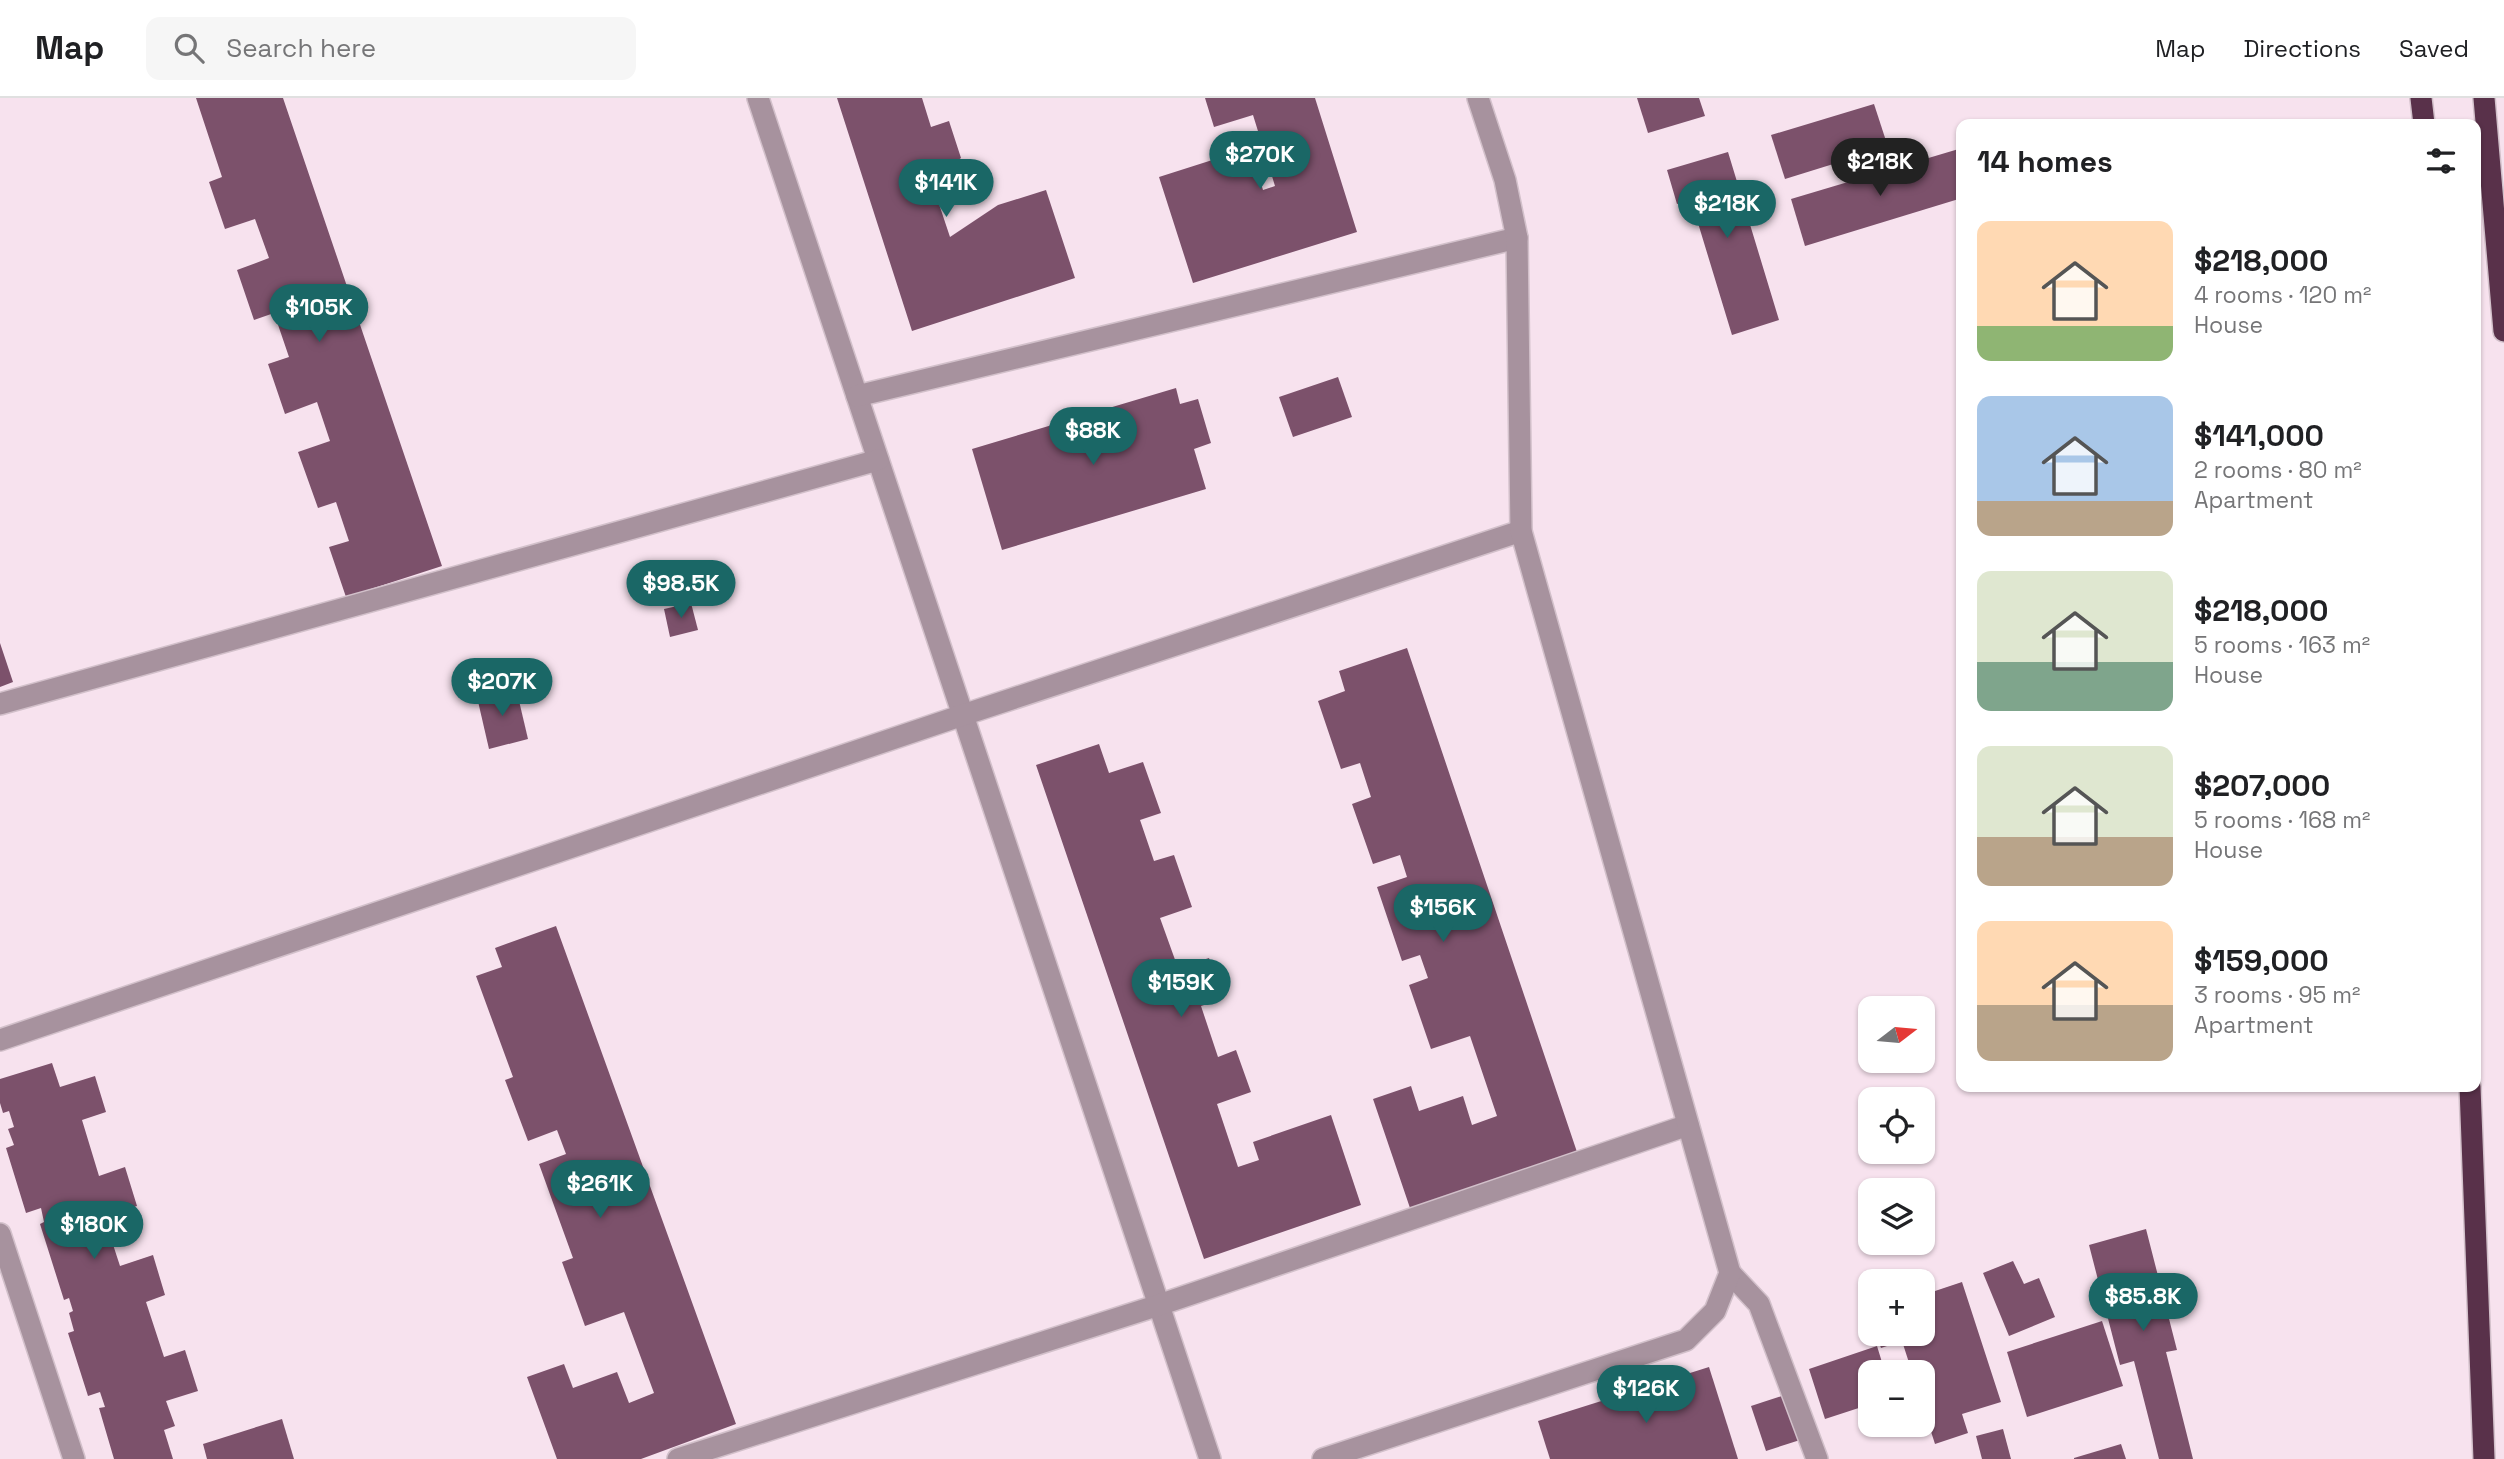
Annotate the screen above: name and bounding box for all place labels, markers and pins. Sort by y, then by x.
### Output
pin: $270K [1211,132,1309,191]
pin: $218K [1831,139,1929,198]
pin: $141K [897,159,995,219]
pin: $218K [1678,180,1776,240]
pin: $105K [270,285,368,344]
pin: $88K [1052,408,1134,467]
pin: $98.5K [624,560,738,620]
pin: $207K [453,658,551,718]
pin: $156K [1394,884,1492,944]
pin: $159K [1132,960,1230,1019]
pin: $261K [551,1160,649,1220]
pin: $180K [45,1202,143,1261]
pin: $85.8K [2086,1274,2200,1333]
pin: $126K [1597,1366,1695,1425]

